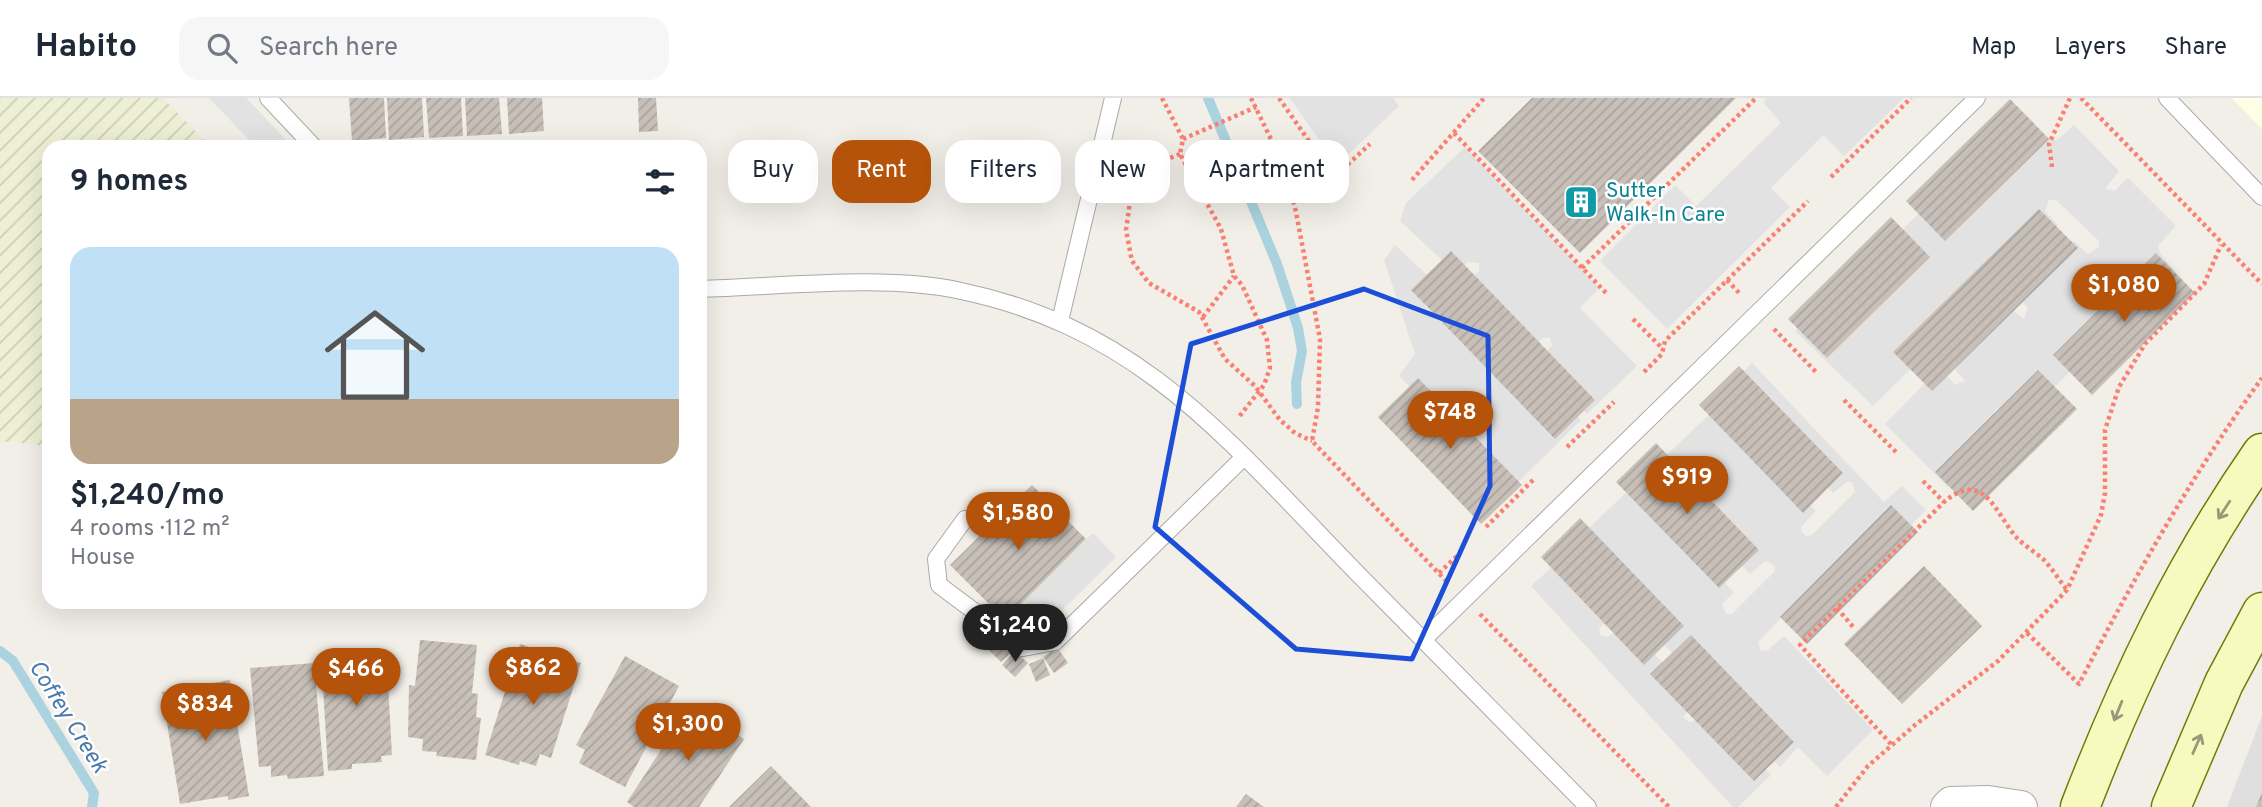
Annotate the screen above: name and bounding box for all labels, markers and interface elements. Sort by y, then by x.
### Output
search box [179,17,669,80]
text: Habito [35,27,137,69]
icon: search [203,29,241,67]
text: Search here [259,32,398,65]
text: Map [1971,33,2016,63]
text: Layers [2054,33,2126,63]
text: Share [2164,33,2227,63]
chip: Buy [728,140,818,203]
chip: Rent [832,140,931,203]
chip: Filters [945,140,1061,203]
chip: New [1075,140,1170,203]
chip: Apartment [1184,140,1349,203]
icon: filters [641,163,679,201]
text: 9 homes [70,164,188,201]
place label: Sutter Walk-In Care [1606,178,1725,229]
building icon: Sutter Walk-In Care [1562,183,1600,221]
pin: $1,080 [2067,264,2181,324]
text: $1,080 [2087,272,2161,301]
icon: home [312,292,438,418]
pin: $748 [1409,392,1491,451]
text: $748 [1423,399,1477,428]
pin: $919 [1646,456,1728,516]
text: $919 [1661,464,1713,493]
text: $1,240/mo [70,478,224,515]
pin: $1,580 [961,492,1075,552]
text: $1,580 [982,500,1054,529]
one-way arrow [2217,500,2231,519]
text: 4 rooms · 112 m² [70,515,230,544]
text: House [70,544,135,573]
pin: $1,240 [958,604,1072,664]
text: $1,240 [978,612,1052,641]
pin: $466 [315,648,397,708]
pin: $862 [492,648,574,707]
text: $862 [505,655,561,684]
water label: Coffey Creek [21,656,113,779]
text: $466 [328,656,384,685]
pin: $834 [164,684,246,743]
text: $834 [177,691,233,720]
one-way arrow [2111,699,2124,721]
pin: $1,300 [631,704,745,763]
text: $1,300 [652,711,724,740]
one-way arrow [2191,734,2204,755]

